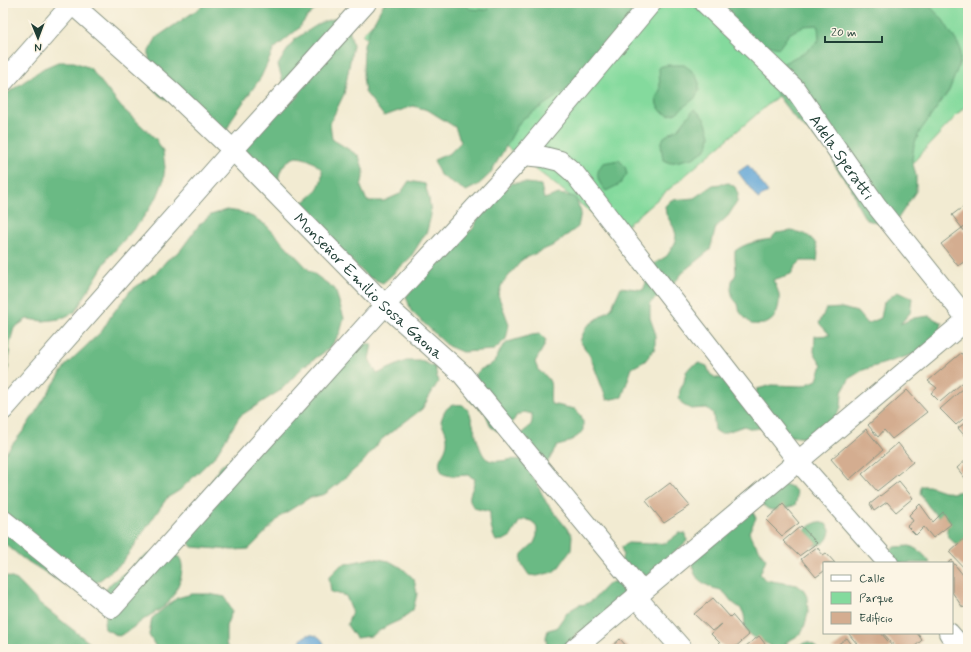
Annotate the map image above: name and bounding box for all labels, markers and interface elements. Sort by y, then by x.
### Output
north arrow [18,18,58,58]
scale bar [825,18,882,44]
text: 20 m [831,25,857,41]
text: N [34,40,42,54]
street label: Adela Speratti [804,111,878,205]
street label: Monseñor Emilio Sosa Gaona [289,209,448,365]
legend [823,562,953,634]
text: Calle [859,571,885,587]
text: Parque [859,591,894,607]
text: Edificio [859,611,893,627]

